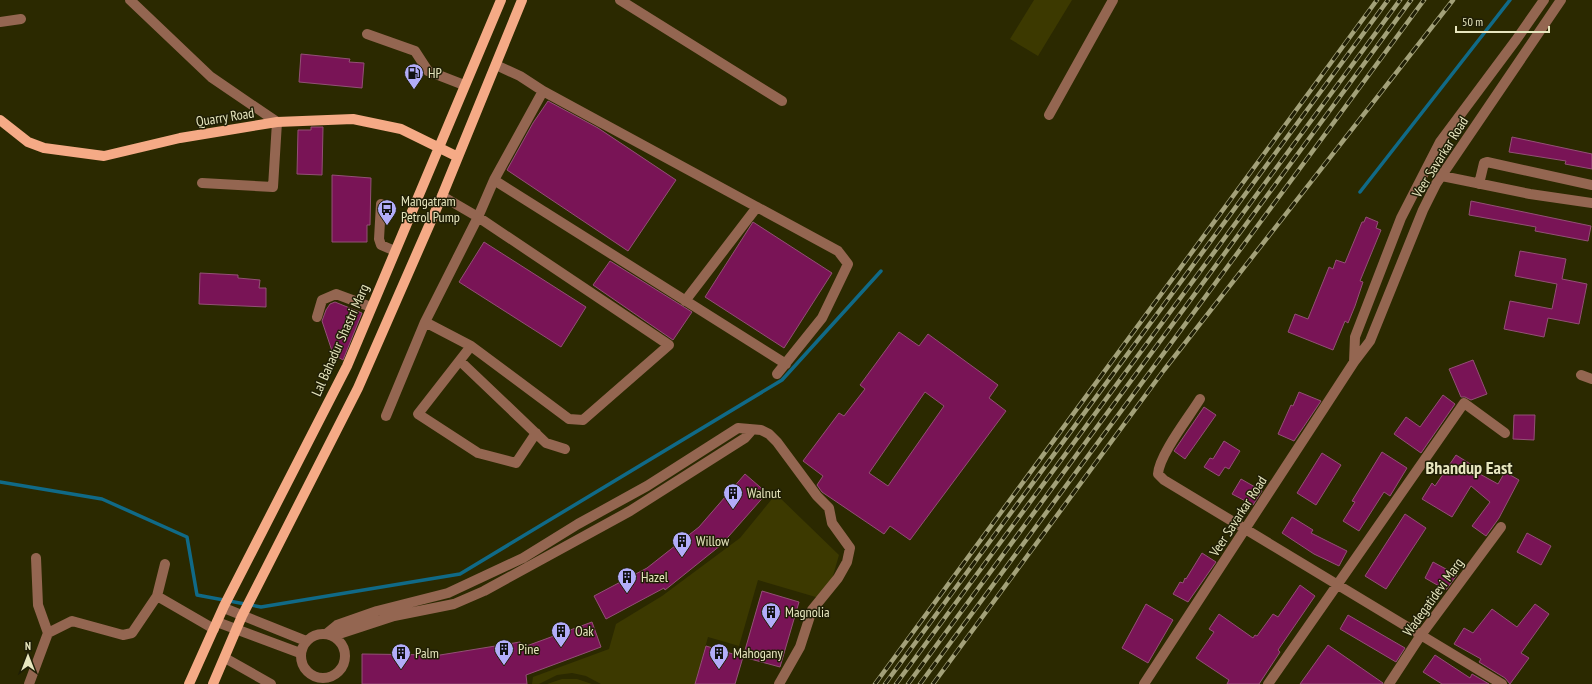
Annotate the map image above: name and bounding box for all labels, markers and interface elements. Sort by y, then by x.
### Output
scale bar [1456,8,1549,34]
text: 50 m [1462,14,1483,29]
fuel station icon: HP [403,62,425,90]
place label: HP [428,64,442,82]
street label: Quarry Road [195,104,255,130]
street label: Veer Savarkar Road [1407,113,1472,202]
place label: Mangatram Petrol Pump [401,192,460,226]
bus stop icon: Mangatram Petrol Pump [376,198,398,226]
street label: Lal Bahadur Shastri Marg [307,281,373,399]
district label: Bhandup East [1426,456,1513,479]
street label: Veer Savarkar Road [1205,472,1271,560]
building icon: Walnut [722,482,744,510]
place label: Walnut [747,484,781,502]
building icon: Willow [671,530,693,558]
place label: Willow [696,532,730,550]
street label: Wadegatidevi Marg [1399,554,1467,640]
building icon: Hazel [616,566,638,594]
place label: Hazel [641,568,669,586]
building icon: Magnolia [760,601,782,629]
place label: Magnolia [785,603,830,621]
building icon: Oak [550,620,572,648]
place label: Oak [575,622,594,640]
north arrow [8,636,48,676]
building icon: Pine [493,638,515,666]
text: N [25,639,31,653]
place label: Pine [518,640,539,658]
building icon: Palm [390,642,412,670]
building icon: Mahogany [708,642,730,670]
place label: Palm [415,644,439,662]
place label: Mahogany [733,644,784,662]

